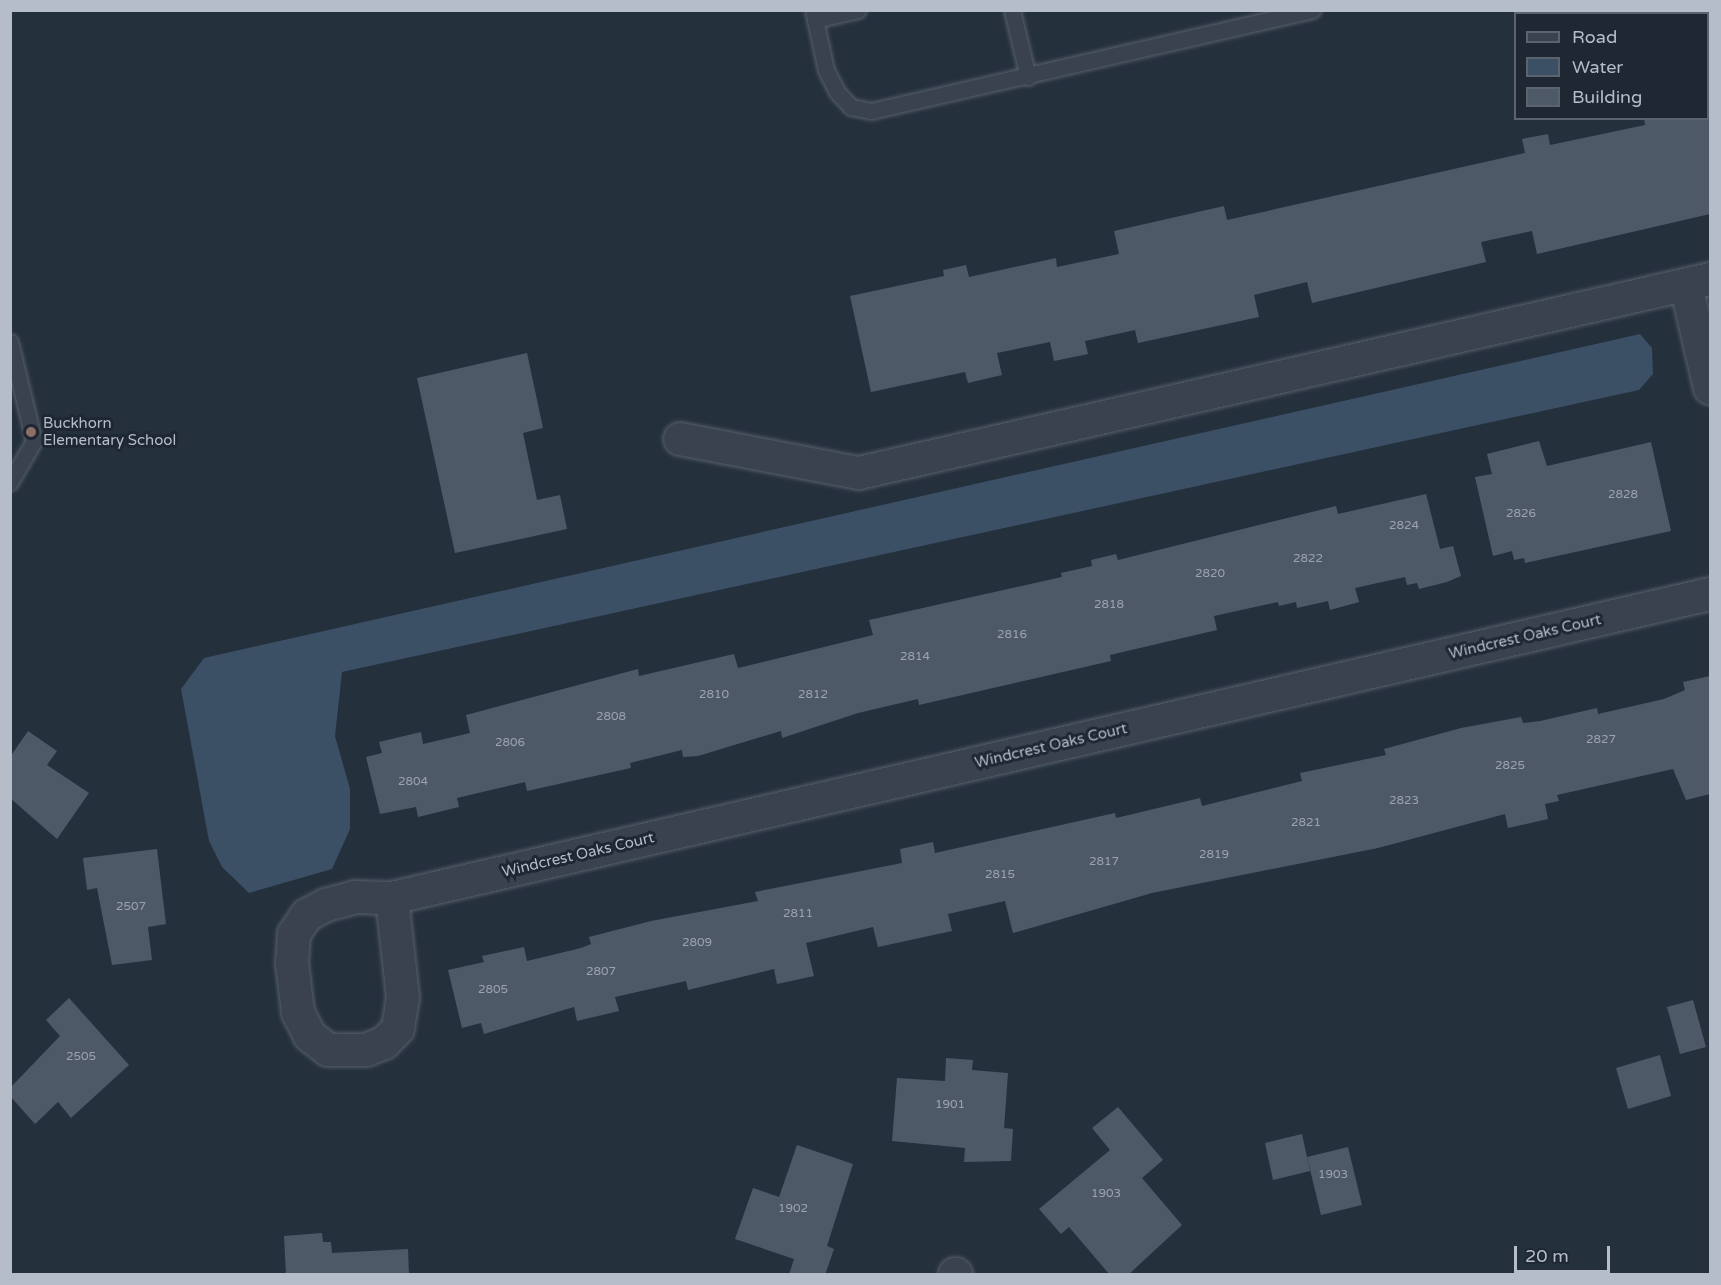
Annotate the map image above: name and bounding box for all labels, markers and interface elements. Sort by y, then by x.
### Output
legend [1514,12,1709,120]
text: Road [1572,26,1617,48]
text: Water [1572,56,1623,78]
text: Building [1572,86,1642,108]
place label: Buckhorn Elementary School [43,414,176,449]
marker: Buckhorn Elementary School [24,425,38,439]
house number: 2828 [1608,488,1638,502]
house number: 2826 [1506,507,1536,521]
house number: 2824 [1389,519,1419,533]
house number: 2822 [1293,552,1323,566]
house number: 2820 [1195,567,1225,581]
house number: 2818 [1094,598,1124,612]
street label: Windcrest Oaks Court [1447,611,1603,663]
house number: 2816 [997,628,1027,642]
house number: 2814 [900,650,930,664]
house number: 2810 [699,688,729,702]
house number: 2812 [798,688,828,702]
house number: 2808 [596,710,626,724]
street label: Windcrest Oaks Court [973,720,1129,772]
house number: 2827 [1586,733,1616,747]
house number: 2806 [495,736,525,750]
house number: 2825 [1495,759,1525,773]
house number: 2804 [398,775,428,789]
house number: 2823 [1389,794,1419,808]
house number: 2821 [1291,816,1321,830]
street label: Windcrest Oaks Court [500,829,656,881]
house number: 2819 [1199,848,1229,862]
house number: 2817 [1089,855,1119,869]
house number: 2815 [985,868,1015,882]
house number: 2507 [116,900,146,914]
house number: 2811 [783,907,813,921]
house number: 2809 [682,936,712,950]
house number: 2807 [586,965,616,979]
house number: 2805 [478,983,508,997]
house number: 2505 [66,1050,96,1064]
house number: 1901 [935,1098,965,1112]
house number: 1903 [1318,1168,1348,1182]
house number: 1903 [1091,1187,1121,1201]
house number: 1902 [778,1202,808,1216]
scale bar [1517,1234,1613,1272]
text: 20 m [1525,1245,1569,1267]

